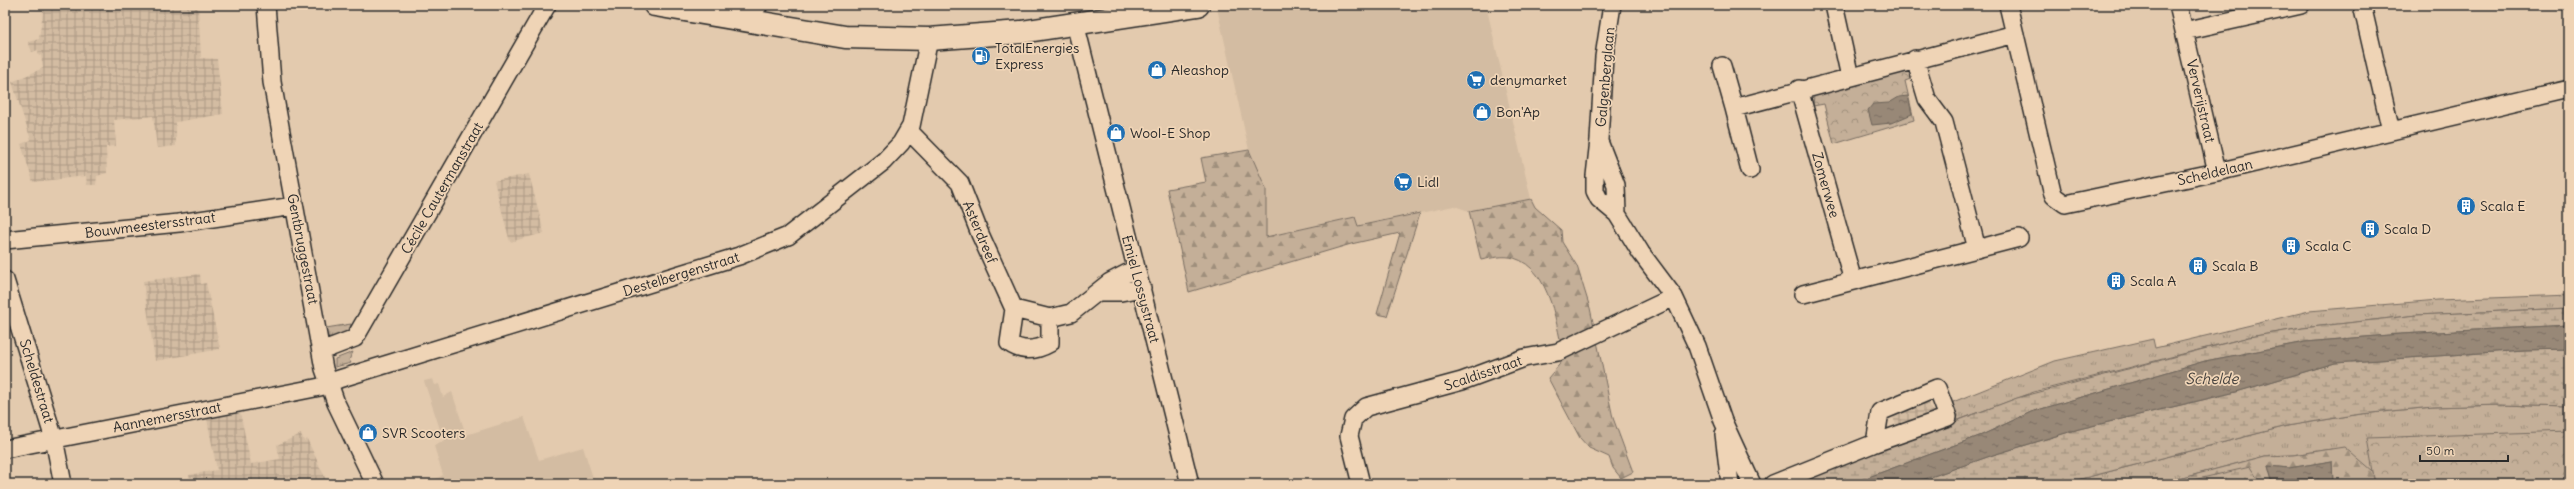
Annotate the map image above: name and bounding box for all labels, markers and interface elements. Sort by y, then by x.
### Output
street label: Galgenberglaan [1592,26,1618,128]
place label: TotalEnergies Express [995,39,1079,73]
fuel station icon: TotalEnergies Express [970,45,992,67]
street label: Ververijstraat [2183,58,2219,145]
shop icon: Aleashop [1146,59,1168,81]
place label: Aleashop [1171,61,1229,79]
supermarket icon: denymarket [1465,69,1487,91]
place label: denymarket [1490,71,1567,89]
shop icon: Bon'Ap [1471,101,1493,123]
place label: Bon'Ap [1496,103,1540,121]
street label: Cécile Cautermanstraat [397,119,487,257]
shop icon: Wool-E Shop [1105,122,1127,144]
place label: Wool-E Shop [1130,124,1210,142]
street label: Zomerwee [1808,150,1844,220]
street label: Scheldelaan [2176,155,2254,189]
supermarket icon: Lidl [1392,171,1414,193]
place label: Lidl [1417,173,1439,191]
street label: Gentbruggestraat [283,192,323,306]
building icon: Scala E [2455,195,2477,217]
place label: Scala E [2480,197,2526,215]
street label: Asterdreef [959,198,1001,266]
street label: Bouwmeestersstraat [84,208,217,242]
building icon: Scala D [2359,218,2381,240]
place label: Scala D [2384,220,2431,238]
street label: Emiel Lossystraat [1118,233,1164,345]
building icon: Scala C [2280,235,2302,257]
place label: Scala C [2305,237,2351,255]
street label: Destelbergenstraat [621,248,742,300]
building icon: Scala B [2187,255,2209,277]
place label: Scala B [2212,257,2258,275]
building icon: Scala A [2105,270,2127,292]
place label: Scala A [2130,272,2176,290]
street label: Scheldestraat [16,337,58,425]
street label: Scaldisstraat [1442,351,1524,395]
water label: Schelde [2186,369,2239,388]
street label: Aannemersstraat [111,398,223,436]
shop icon: SVR Scooters [357,422,379,444]
place label: SVR Scooters [382,424,465,442]
scale bar [2420,437,2508,463]
text: 50 m [2426,443,2455,458]

